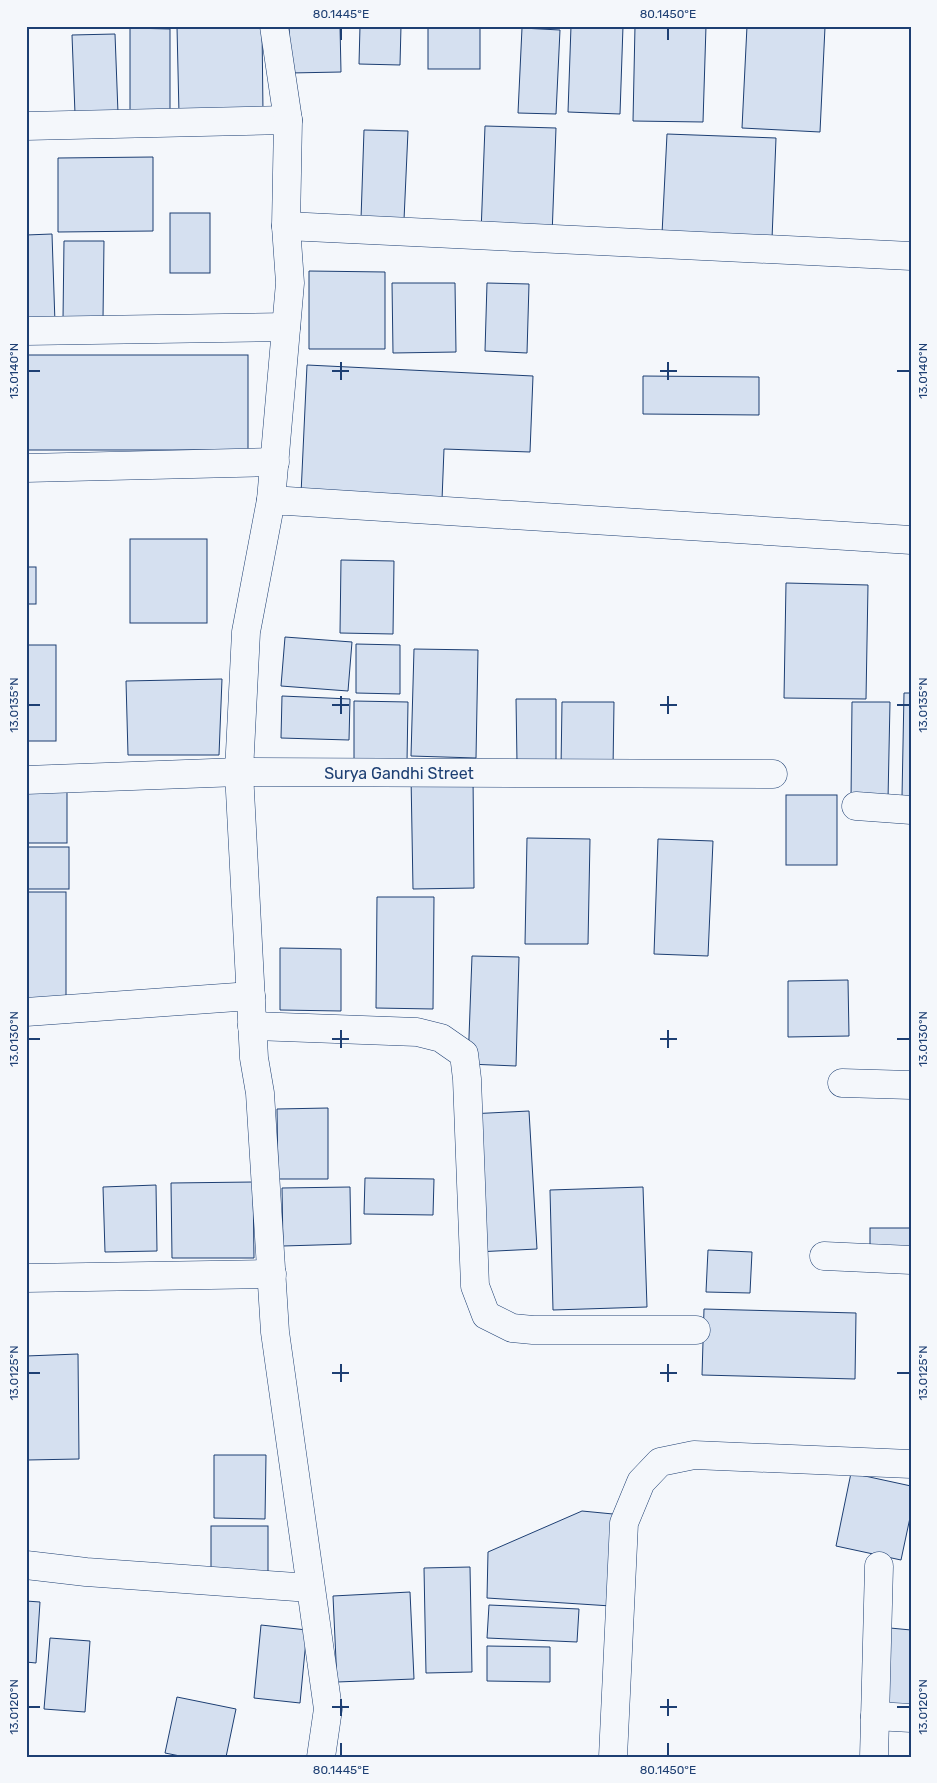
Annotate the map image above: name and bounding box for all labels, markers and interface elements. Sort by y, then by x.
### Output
text: 80.1445°E [313,7,369,21]
text: 80.1450°E [640,7,696,21]
text: 13.0140°N [7,343,21,399]
text: 13.0140°N [916,343,930,399]
text: 13.0135°N [7,677,21,733]
text: 13.0135°N [916,677,930,733]
street label: Surya Gandhi Street [324,764,474,783]
text: 13.0130°N [7,1011,21,1067]
text: 13.0130°N [916,1011,930,1067]
text: 13.0125°N [7,1345,21,1401]
text: 13.0125°N [916,1345,930,1401]
text: 13.0120°N [7,1679,21,1735]
text: 13.0120°N [916,1679,930,1735]
text: 80.1445°E [313,1763,369,1777]
text: 80.1450°E [640,1763,696,1777]

